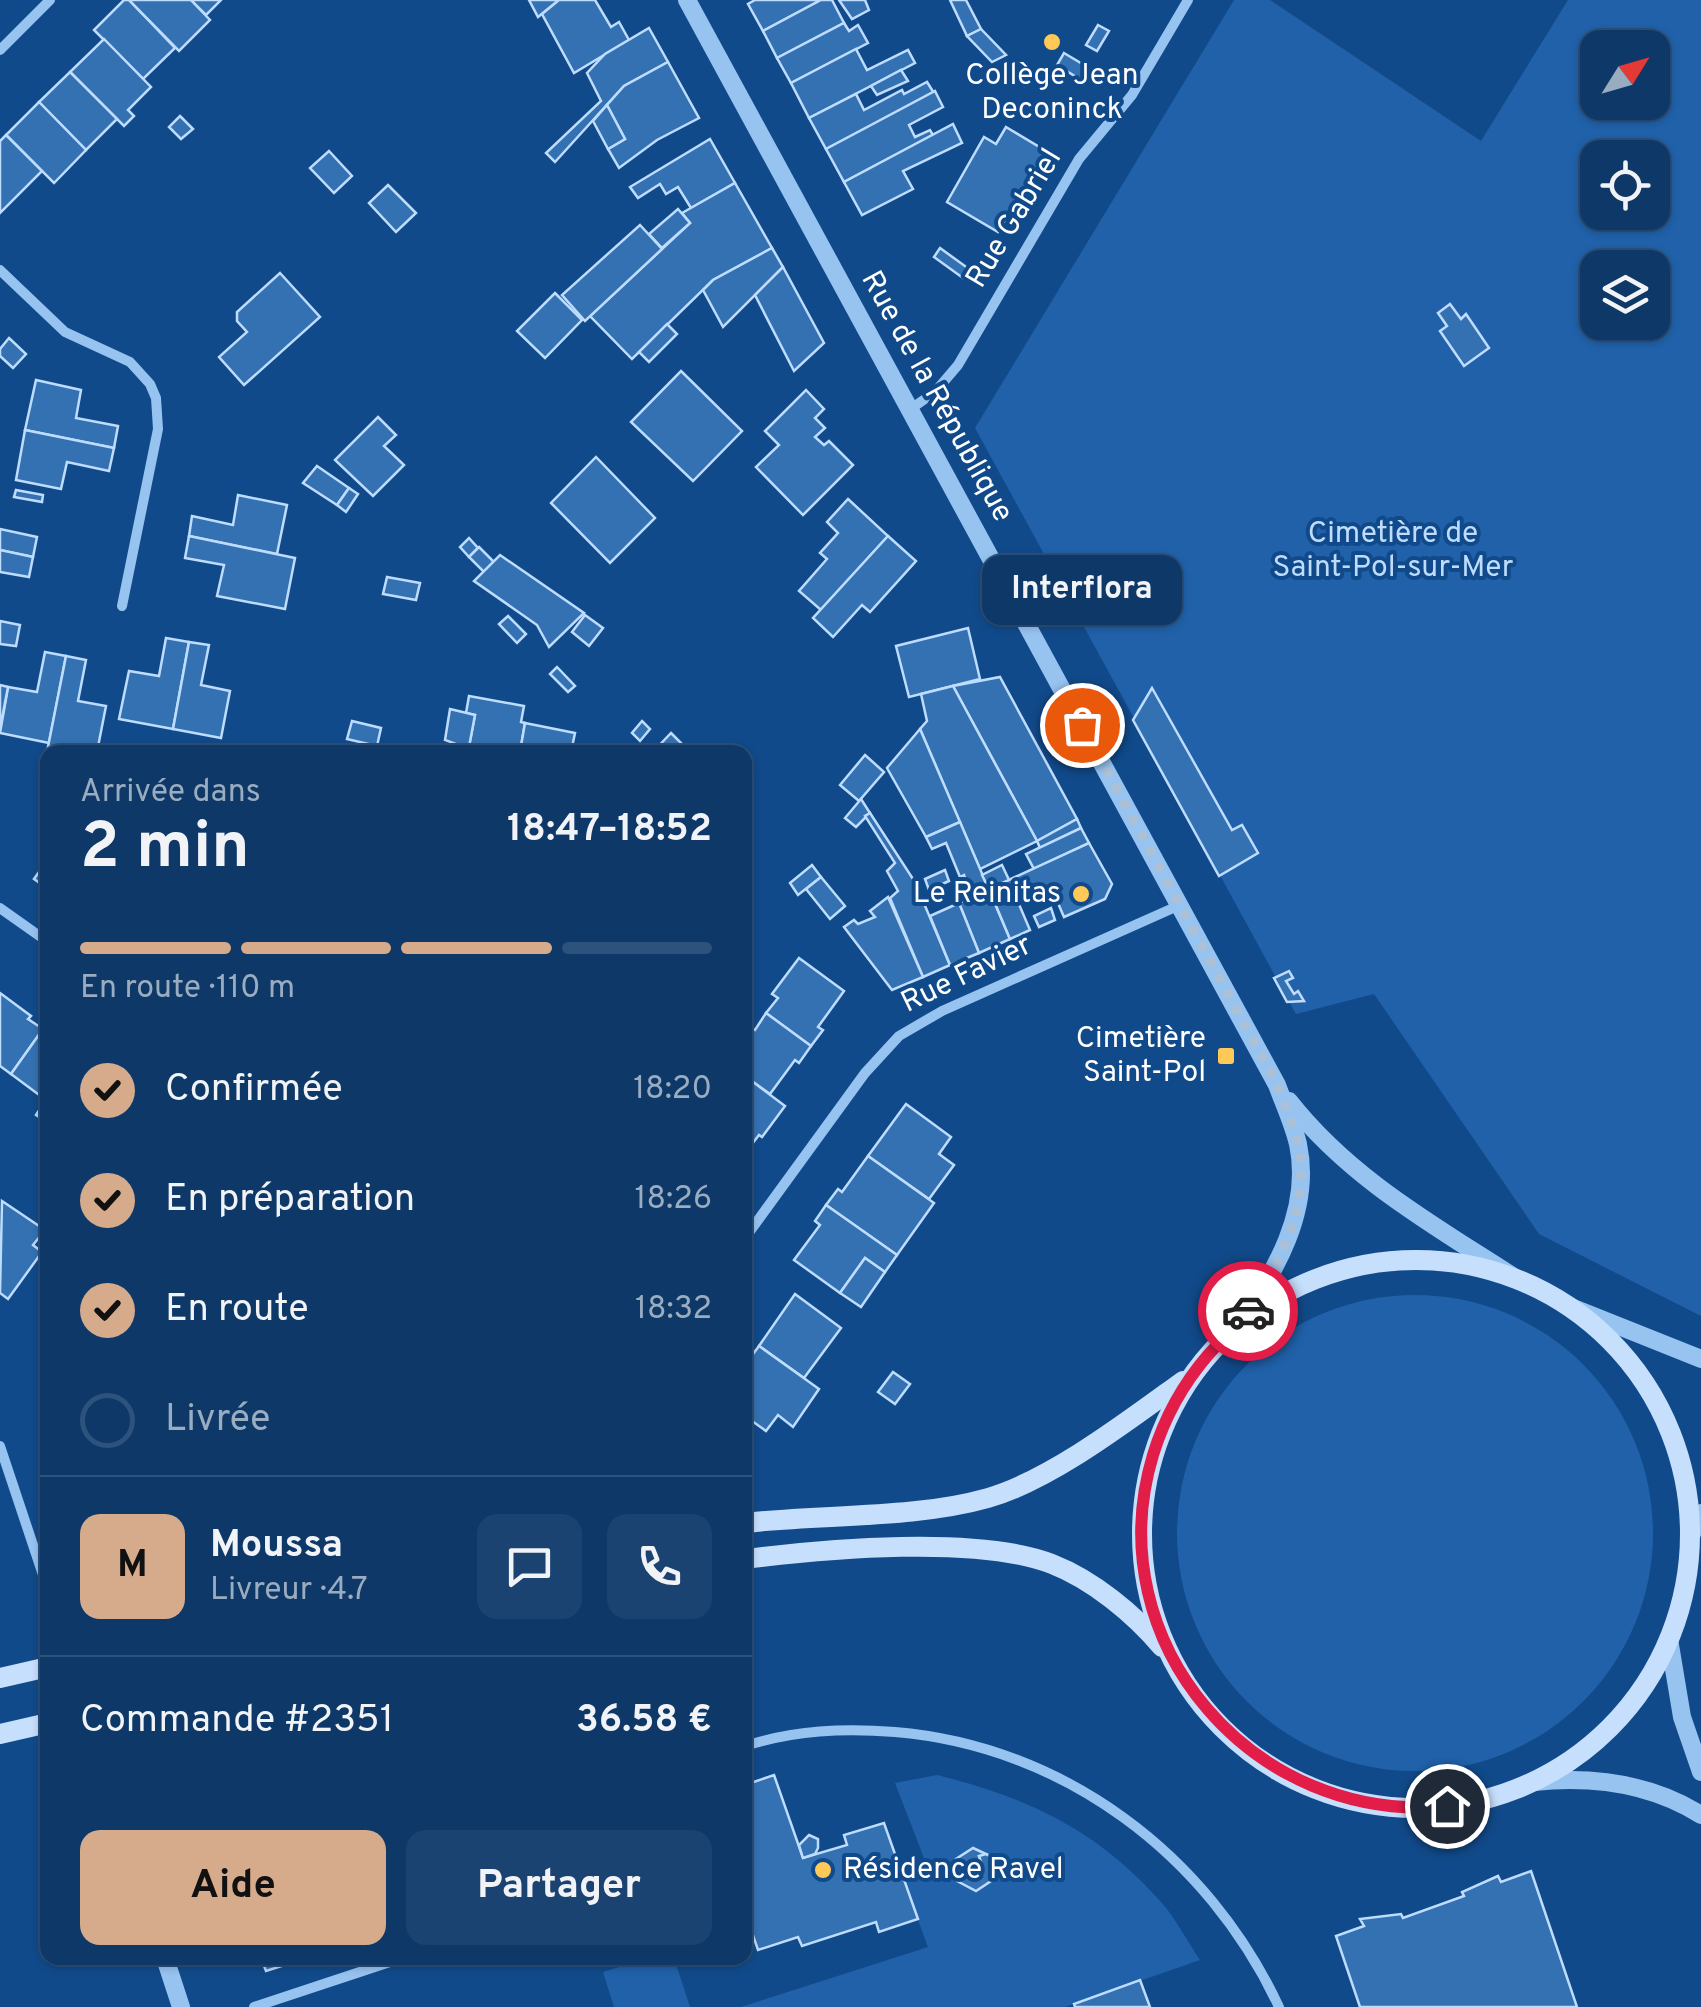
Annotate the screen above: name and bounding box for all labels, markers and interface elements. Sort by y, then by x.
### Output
north arrow [1580,30,1670,120]
map controls [1580,30,1670,340]
marker: Collège Jean Deconinck [1041,31,1063,53]
place label: Collège Jean Deconinck [965,58,1139,129]
button: locate [1580,140,1670,230]
street label: Rue Gabriel [959,143,1071,295]
button: layers [1580,250,1670,340]
street label: Rue de la République [852,265,1020,529]
park label: Cimetière de Saint-Pol-sur-Mer [1273,516,1514,587]
callout: Interflora [982,555,1182,625]
text: Interflora [1011,570,1153,610]
pin [1040,683,1125,768]
icon: bag [1055,698,1110,753]
text: Arrivée dans [80,773,261,813]
text: 18:47–18:52 [507,806,712,855]
text: 2 min [80,809,250,891]
place label: Le Reinitas [913,876,1061,913]
marker: Le Reinitas [1070,883,1092,905]
street label: Rue Favier [896,927,1039,1022]
text: En route · 110 m [80,969,295,1009]
place label: Cimetière Saint-Pol [1076,1021,1206,1092]
marker: Cimetière Saint-Pol [1215,1045,1237,1067]
icon: check [80,1063,135,1118]
text: Confirmée [165,1066,343,1115]
text: 18:20 [633,1070,712,1110]
icon: check [80,1173,135,1228]
text: En préparation [165,1176,415,1225]
text: 18:26 [635,1180,712,1220]
courier [1198,1261,1298,1361]
icon: check [80,1283,135,1338]
icon: car [1221,1284,1276,1339]
text: En route [165,1286,309,1335]
text: 18:32 [635,1290,712,1330]
text: Livrée [165,1396,270,1445]
button: chat [477,1514,582,1619]
button: phone [607,1514,712,1619]
text: Moussa [210,1522,343,1571]
text: M [117,1542,148,1591]
text: Livreur · 4.7 [210,1571,368,1611]
text: Commande #2351 [80,1697,394,1746]
text: 36.58 € [576,1697,712,1746]
pin [1405,1764,1490,1849]
icon: home [1420,1779,1475,1834]
button: Aide [80,1830,386,1945]
button: Partager [406,1830,712,1945]
place label: Résidence Ravel [843,1852,1064,1889]
marker: Résidence Ravel [812,1859,834,1881]

